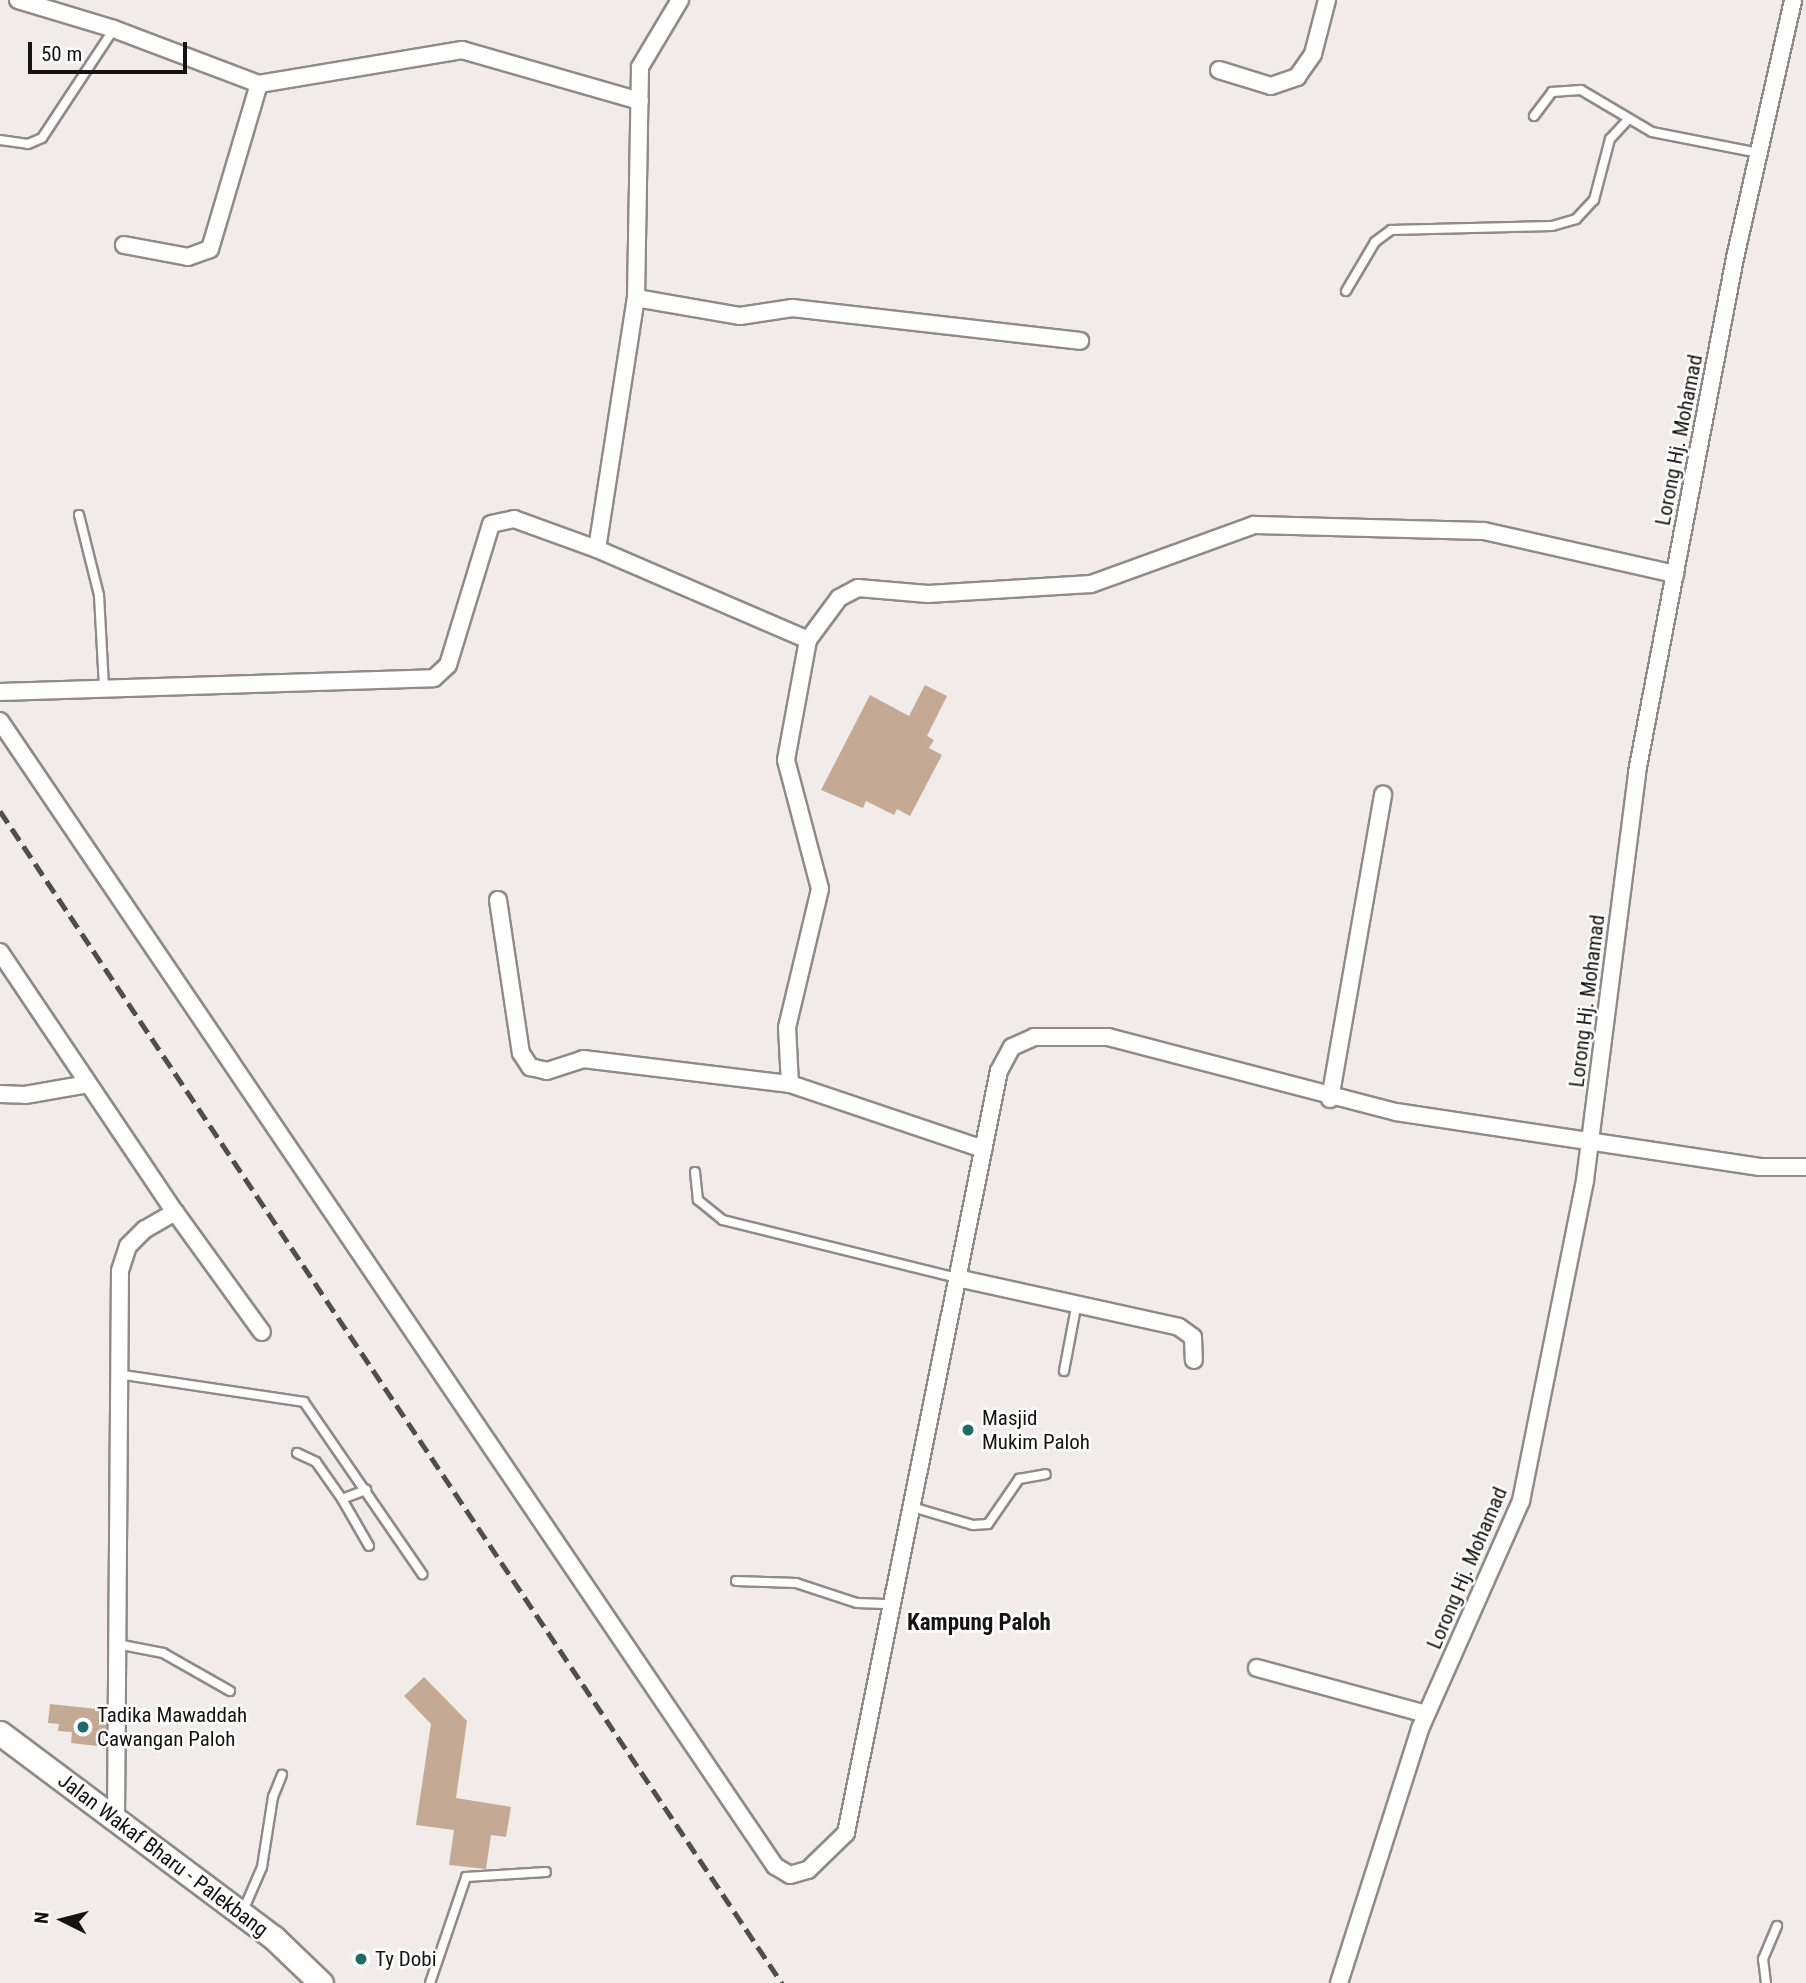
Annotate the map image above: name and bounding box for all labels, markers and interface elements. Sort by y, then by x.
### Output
scale bar [32,28,191,72]
text: 50 m [41,42,82,66]
street label: Lorong Hj. Mohamad [1650,352,1708,528]
street label: Lorong Hj. Mohamad [1564,913,1610,1089]
place label: Masjid Mukim Paloh [982,1405,1090,1455]
marker: Masjid Mukim Paloh [960,1422,976,1438]
street label: Lorong Hj. Mohamad [1421,1483,1513,1653]
district label: Kampung Paloh [907,1609,1051,1637]
place label: Tadika Mawaddah Cawangan Paloh [97,1702,247,1752]
marker: Tadika Mawaddah Cawangan Paloh [75,1719,91,1735]
street label: Jalan Wakaf Bharu - Palekbang [53,1768,273,1942]
north arrow [28,1885,98,1955]
text: N [30,1911,54,1925]
place label: Ty Dobi [375,1946,436,1972]
marker: Ty Dobi [353,1951,369,1967]

